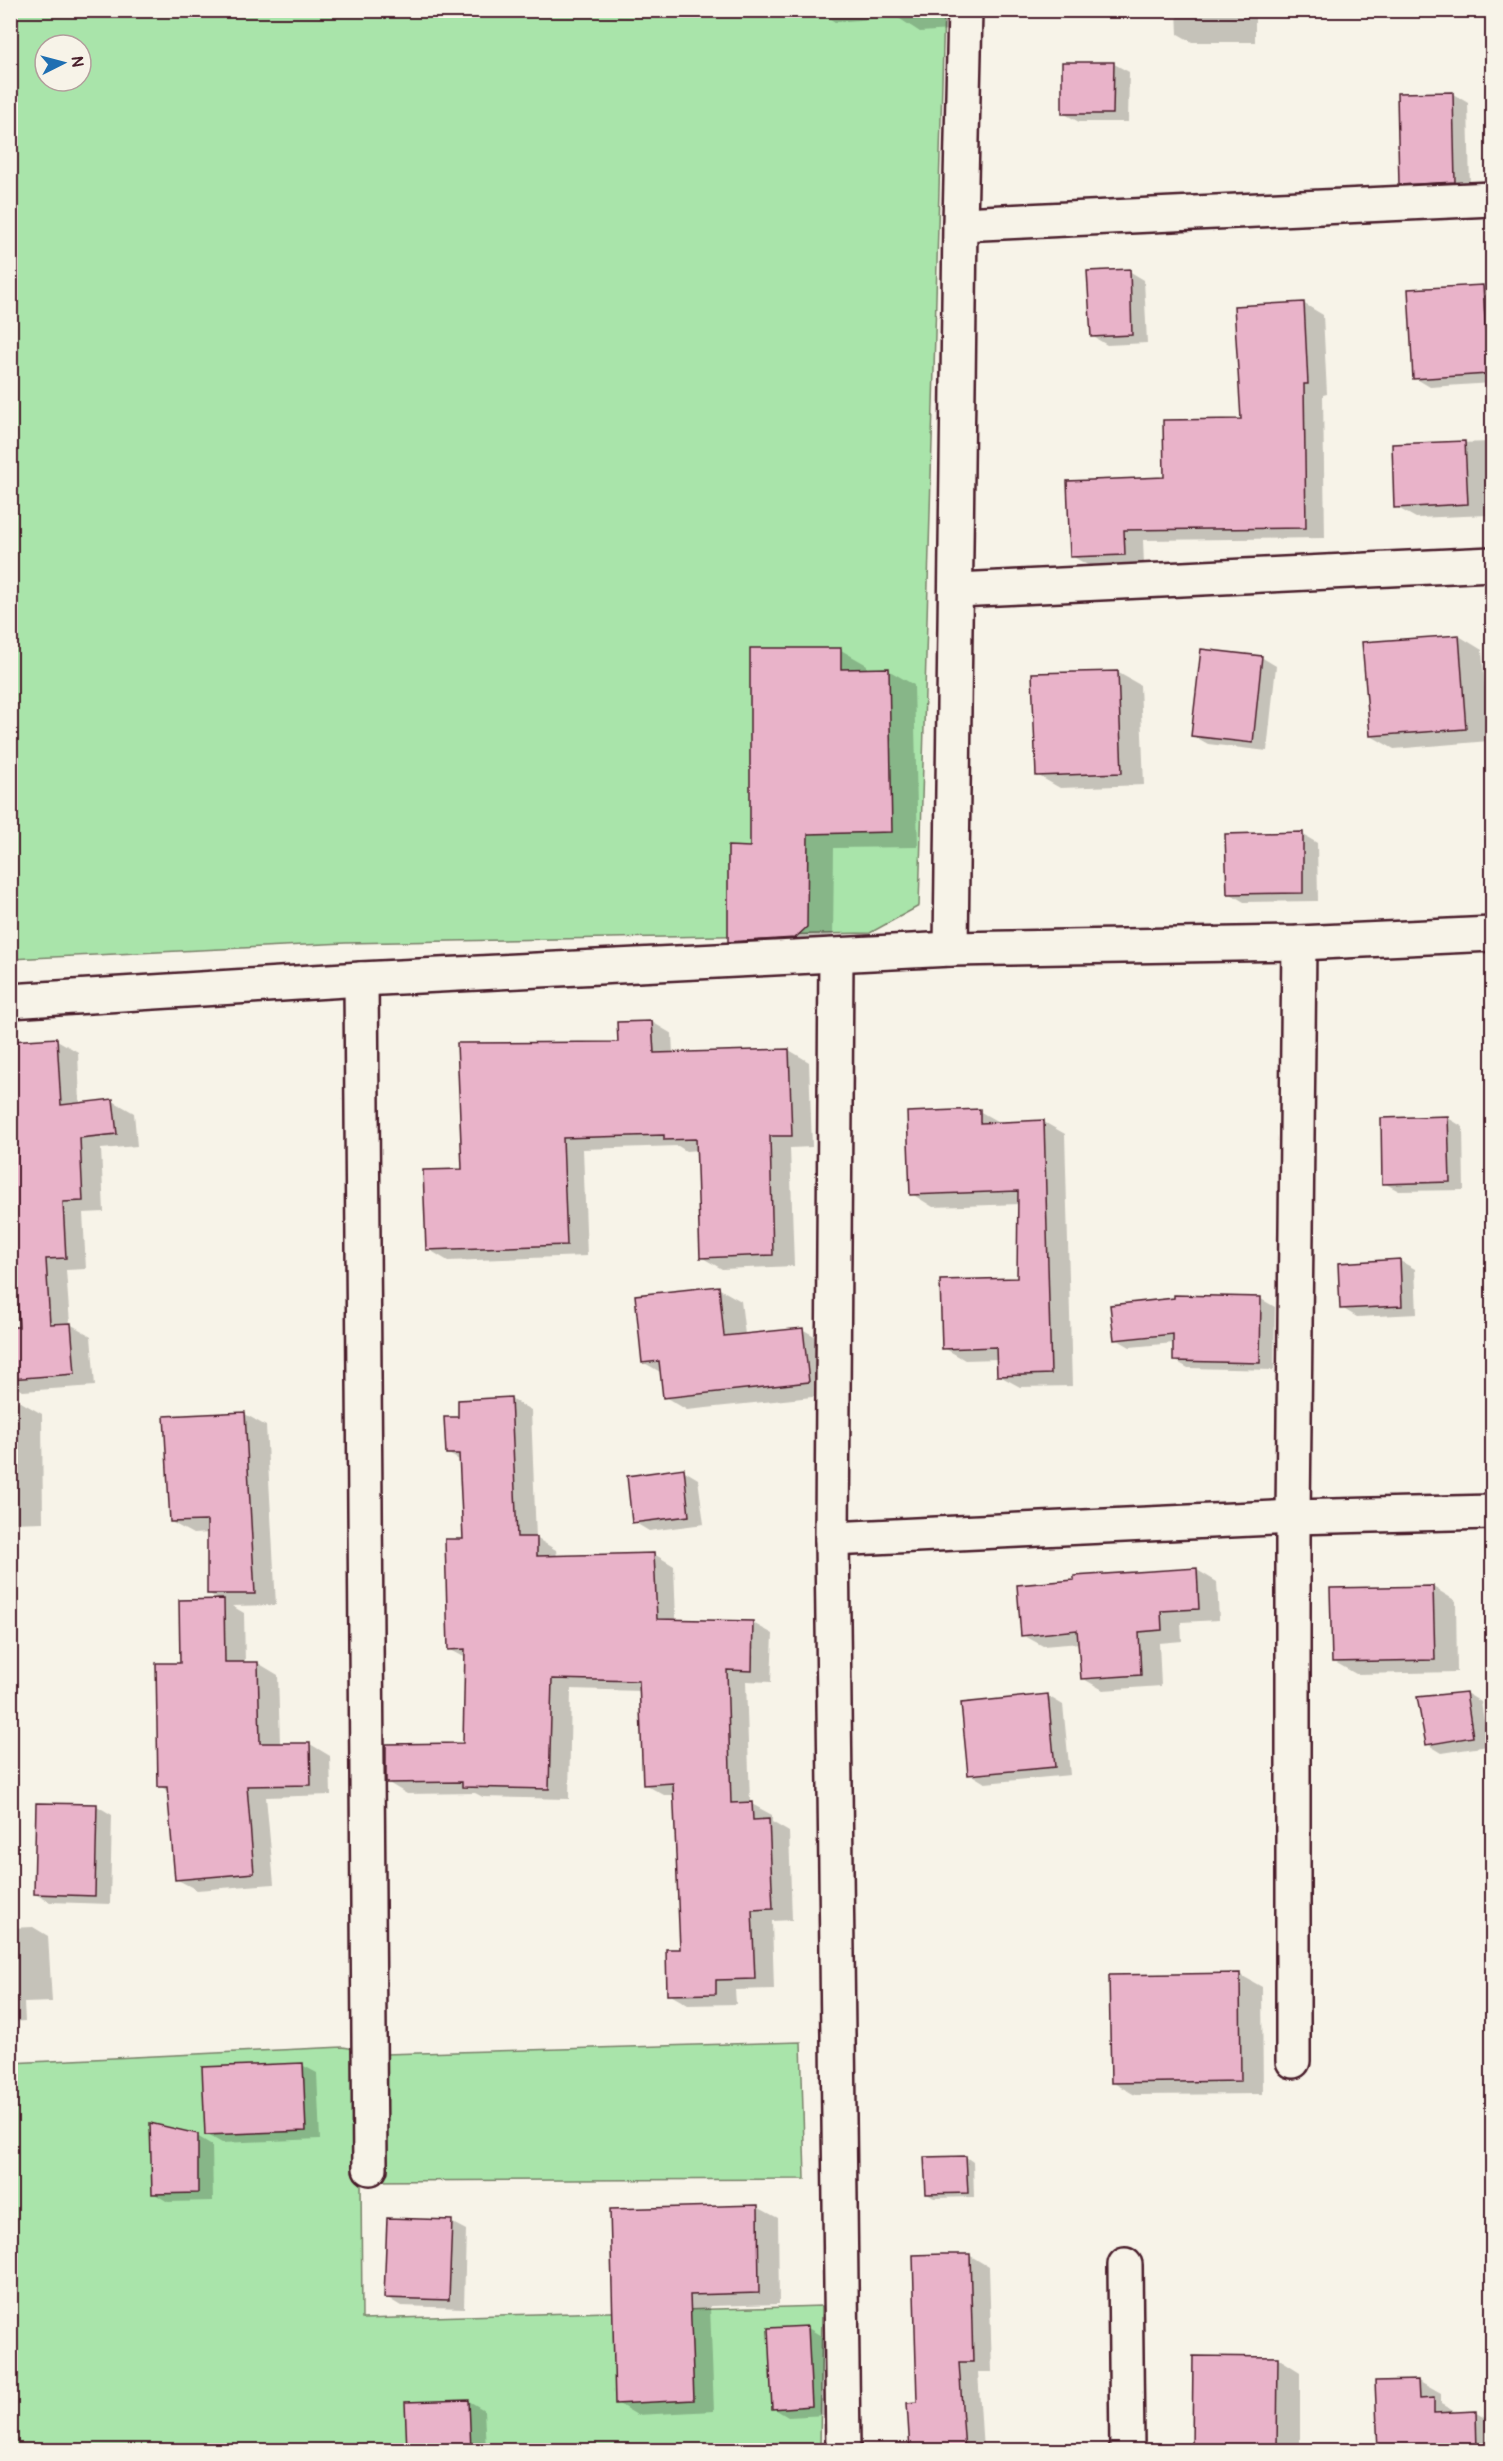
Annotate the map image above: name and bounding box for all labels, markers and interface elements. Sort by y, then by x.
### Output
north arrow [33,33,93,93]
text: N [66,55,87,68]

